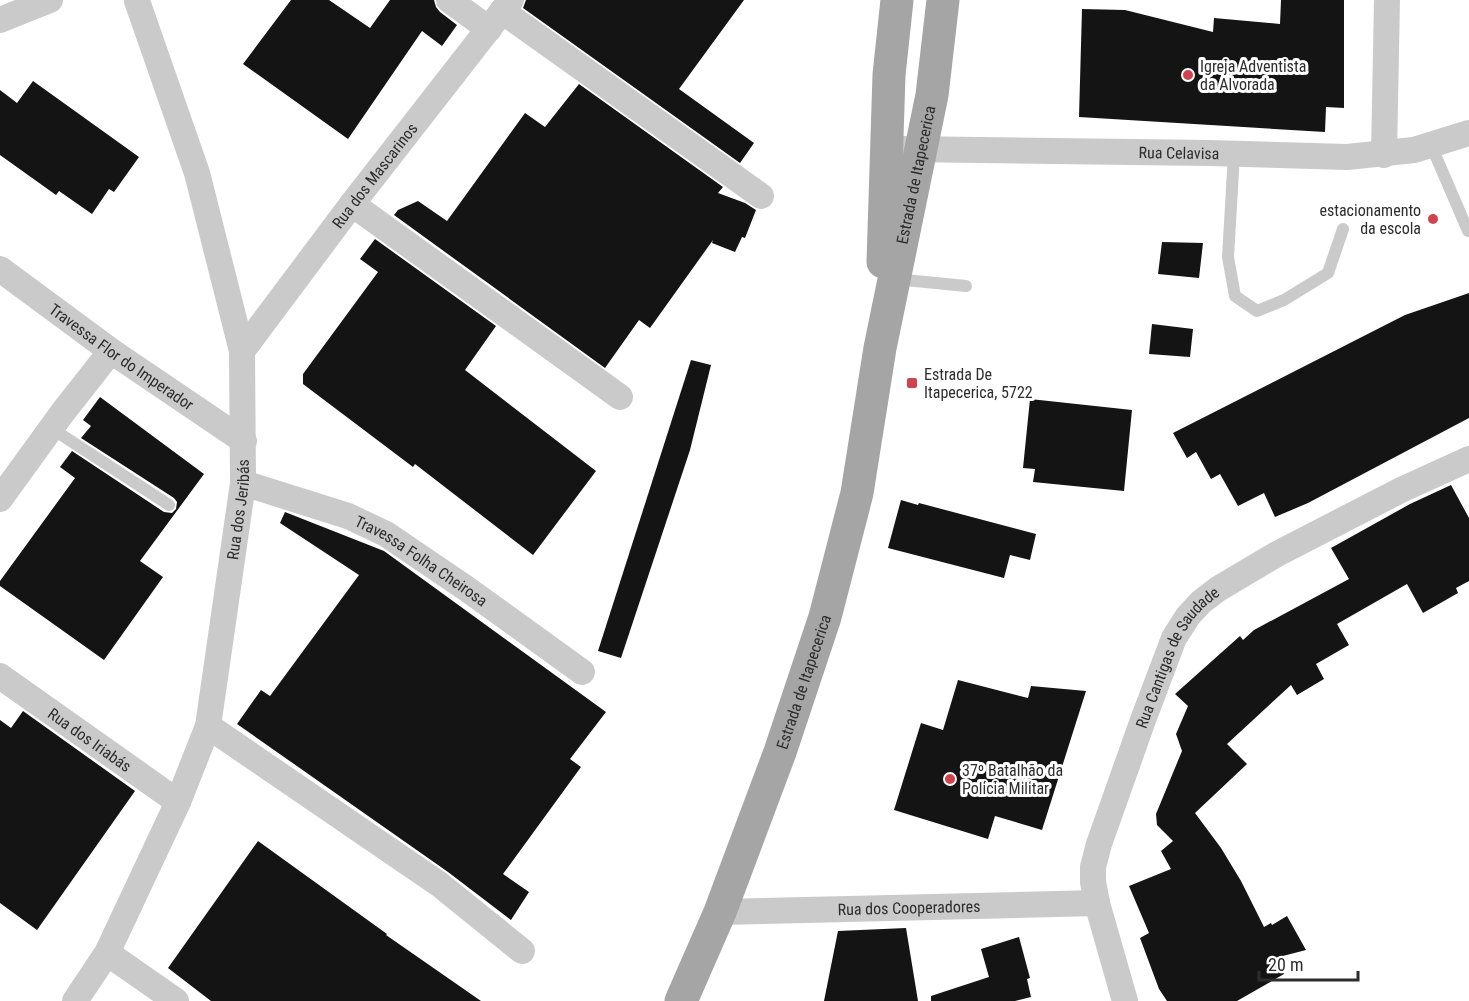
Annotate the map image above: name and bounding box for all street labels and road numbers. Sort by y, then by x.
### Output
street label: Estrada de Itapecerica [893,104,940,246]
street label: Rua dos Mascarinos [328,119,422,232]
street label: Rua Celavisa [1138,143,1220,163]
street label: Travessa Flor do Imperador [45,300,197,414]
street label: Rua dos Jeribás [223,459,253,561]
street label: Travessa Folha Cheirosa [352,512,491,611]
street label: Rua Cantigas de Saudade [1132,583,1223,731]
street label: Estrada de Itapecerica [773,612,835,752]
street label: Rua dos Iriabás [44,704,135,776]
street label: Rua dos Cooperadores [837,897,981,919]

